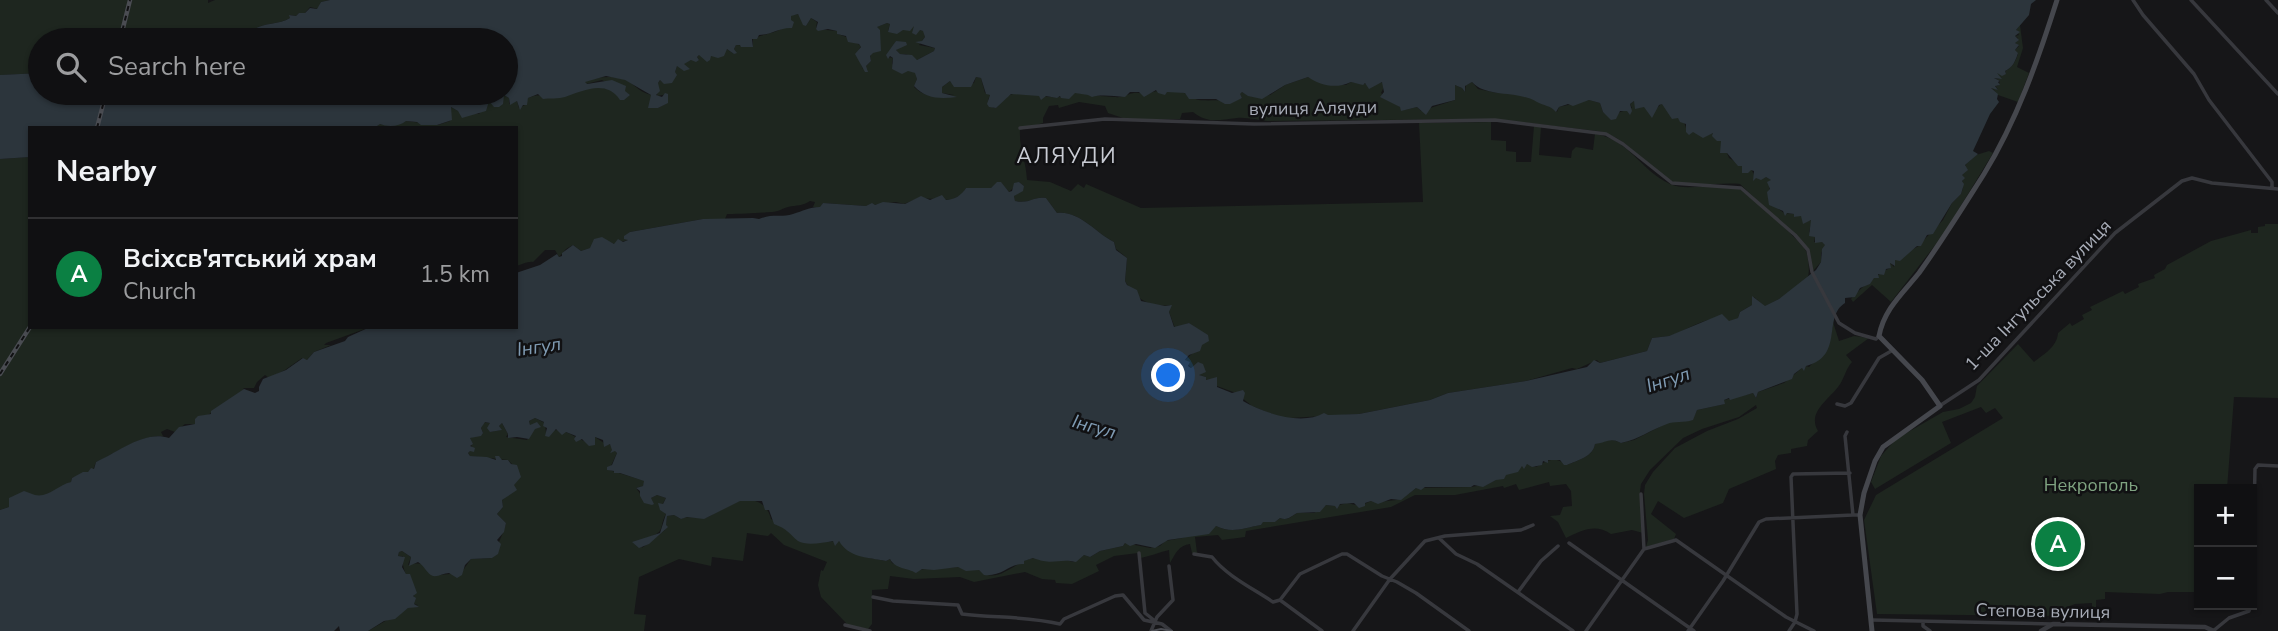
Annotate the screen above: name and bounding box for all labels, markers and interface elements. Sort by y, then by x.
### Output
search box [28,28,518,105]
icon: search [52,48,90,86]
text: Search here [108,49,246,84]
street label: вулиця Аляуди [1249,95,1377,121]
district label: АЛЯУДИ [1016,142,1118,170]
text: Nearby [56,151,156,192]
street label: 1-ша Інгульська вулиця [1960,214,2116,376]
text: Всіхсв'ятський храм [123,241,377,276]
text: A [70,259,88,290]
text: 1.5 km [420,259,490,290]
text: Church [123,276,196,307]
water label: Інгул [515,331,563,363]
your location [1151,358,1185,392]
water label: Інгул [1643,361,1693,399]
water label: Інгул [1069,408,1119,446]
park label: Некрополь [2044,473,2138,497]
map controls [2194,484,2257,610]
button: + [2194,484,2257,547]
pin: A [2035,518,2081,570]
button: − [2194,547,2257,610]
street label: Степова вулиця [1975,598,2111,624]

